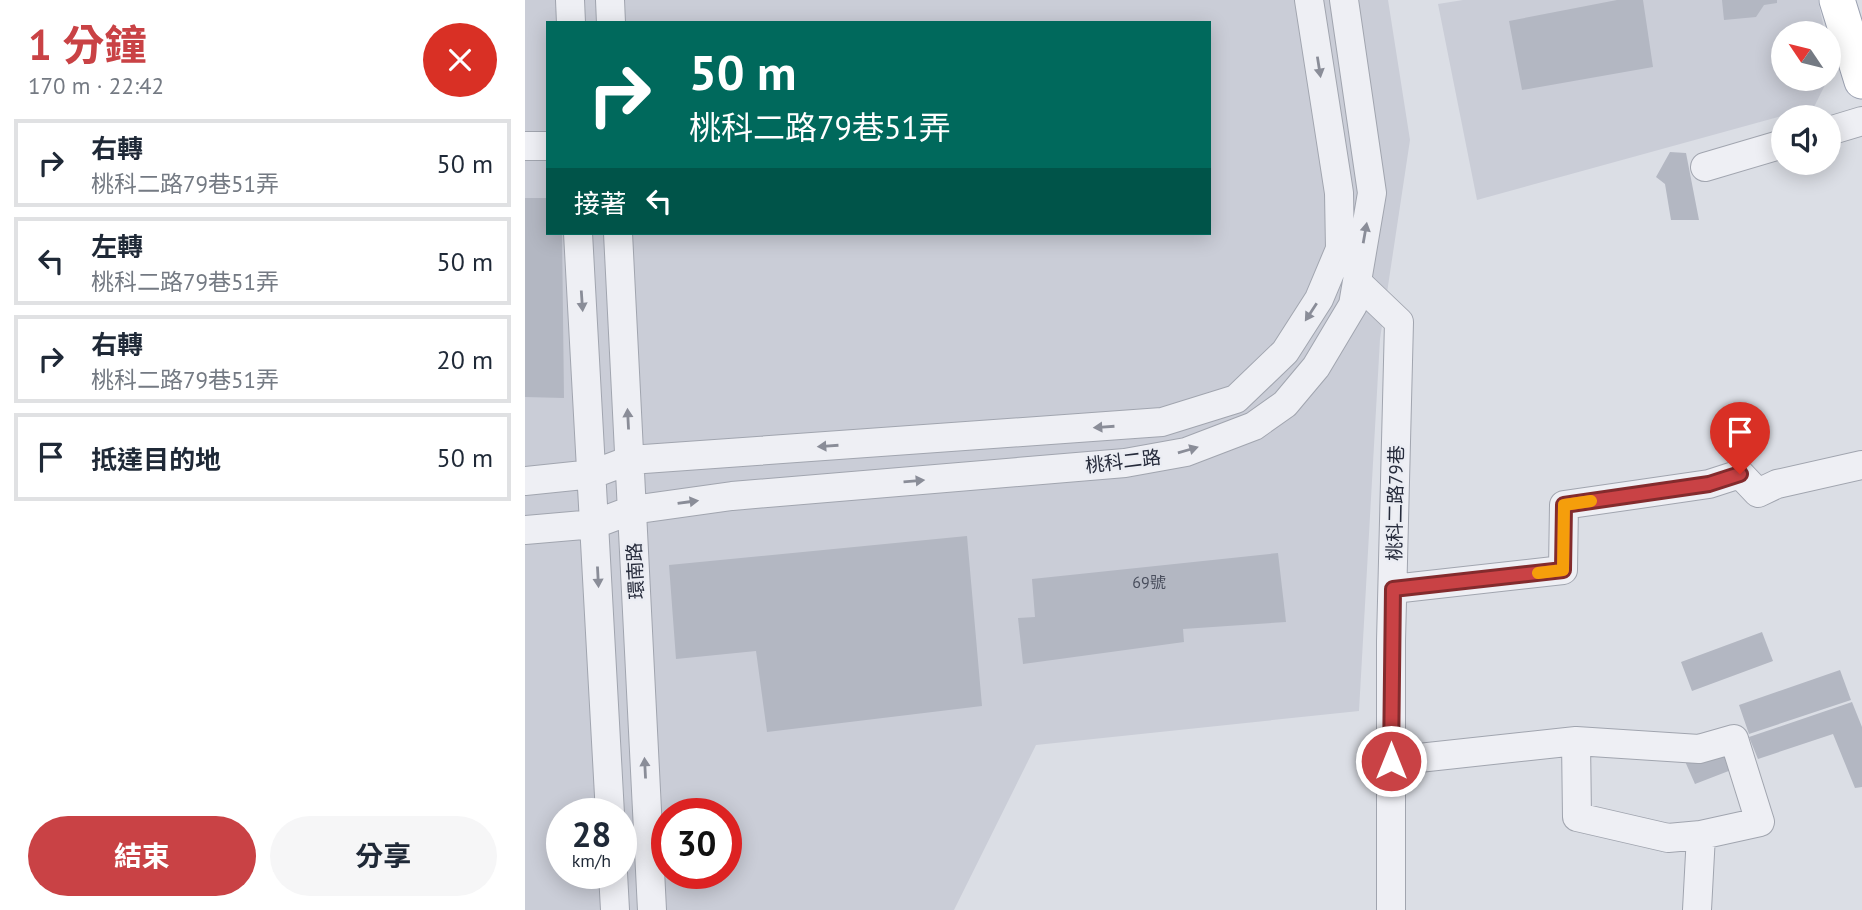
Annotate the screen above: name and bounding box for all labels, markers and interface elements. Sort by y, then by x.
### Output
text: 1 分鐘 [28,17,146,72]
north arrow [1771,21,1841,91]
map controls [1771,21,1841,175]
button: close [423,23,497,97]
text: 50 m [689,40,796,104]
icon: right [574,49,665,140]
one-way arrow [1314,57,1325,79]
text: 170 m · 22:42 [28,71,164,100]
button: sound [1771,105,1841,175]
text: 桃科二路79巷51弄 [689,106,951,148]
text: 右轉 [91,132,143,165]
icon: right [32,144,70,182]
text: 50 m [437,147,493,180]
text: 桃科二路79巷51弄 [91,169,279,198]
icon: left [640,182,678,220]
text: 接著 [574,187,626,220]
one-way arrow [1360,222,1371,244]
text: 左轉 [91,230,143,263]
icon: left [32,242,70,280]
text: 50 m [437,245,493,278]
text: 桃科二路79巷51弄 [91,267,279,296]
one-way arrow [577,290,588,312]
one-way arrow [1305,302,1318,321]
text: 右轉 [91,328,143,361]
icon: right [32,340,70,378]
text: 20 m [437,343,493,376]
text: 桃科二路79巷51弄 [91,365,279,394]
pin [1710,402,1770,474]
one-way arrow [622,408,633,430]
icon: arrive [1721,413,1759,451]
one-way arrow [1093,422,1115,433]
icon: arrive [32,438,70,476]
text: 50 m [437,441,493,474]
one-way arrow [817,441,839,452]
text: 抵達目的地 [91,443,221,476]
street label: 桃科二路 [1084,444,1162,478]
one-way arrow [1178,444,1200,455]
street label: 桃科二路79巷 [1382,445,1408,561]
one-way arrow [903,475,925,486]
one-way arrow [677,497,699,508]
street label: 環南路 [622,542,648,600]
one-way arrow [593,566,604,588]
house number: 69號 [1132,572,1166,592]
position arrow [1354,724,1428,798]
one-way arrow [639,757,650,779]
speed limit sign: 30 [651,798,742,889]
text: 28 [572,811,611,857]
button: 結束 [28,816,256,896]
button: 分享 [270,816,497,896]
text: km/h [572,849,611,872]

